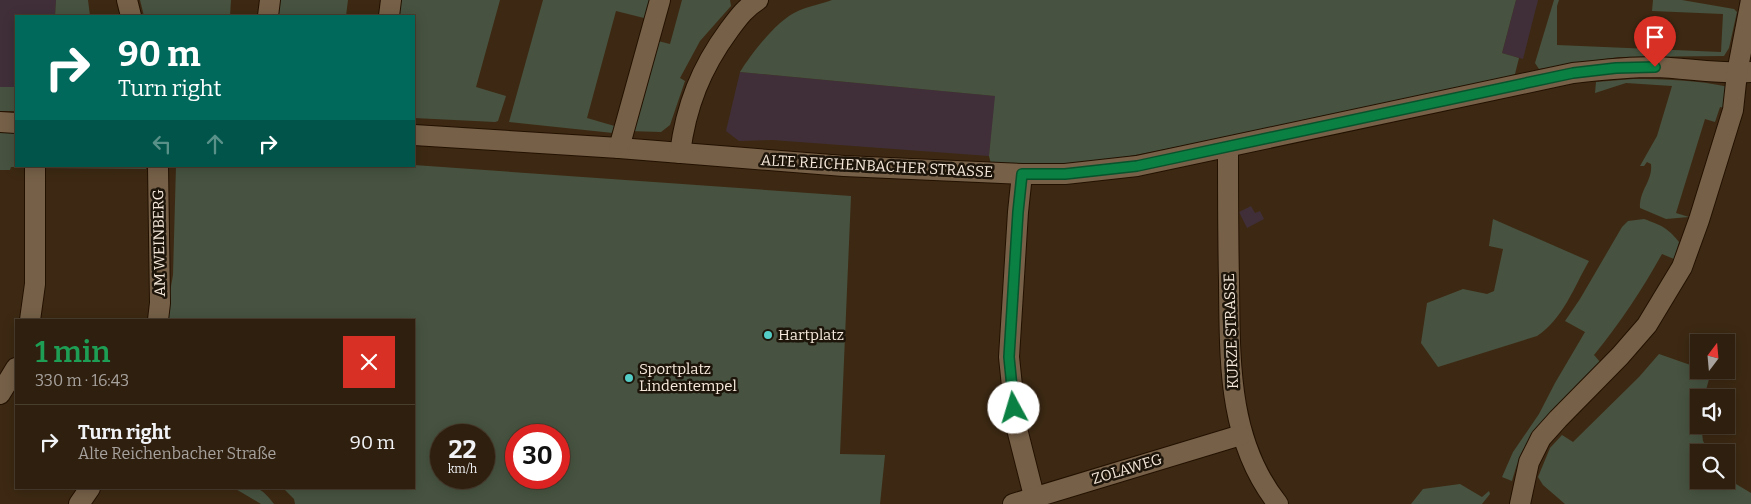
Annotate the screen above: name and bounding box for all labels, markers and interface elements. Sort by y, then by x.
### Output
pin [1634,16,1676,67]
icon: arrive [1641,23,1669,51]
text: 90 m [118,33,201,75]
icon: right [35,35,100,100]
text: Turn right [118,75,221,102]
icon: left [148,130,176,158]
icon: ahead [201,130,229,158]
icon: right [254,130,282,158]
street label: ALTE REICHENBACHER STRASSE [760,151,994,181]
street label: AM WEINBERG [149,189,169,297]
street label: KURZE STRASSE [1220,273,1242,389]
place label: Hartplatz [778,326,844,344]
marker: Hartplatz [762,329,774,341]
text: 1 min [35,334,110,370]
north arrow [1690,334,1735,379]
map controls [1690,334,1735,489]
button: close [343,336,395,388]
place label: Sportplatz Lindentempel [639,360,737,395]
text: 330 m · 16:43 [35,371,129,390]
marker: Sportplatz Lindentempel [623,372,635,384]
position arrow [987,381,1039,433]
button: sound [1690,389,1735,434]
text: Turn right [78,421,171,444]
speed limit sign: 30 [505,424,570,489]
icon: right [35,428,63,456]
text: 90 m [350,431,395,454]
text: 22 [448,435,477,465]
text: Alte Reichenbacher Straße [78,444,276,463]
button: search [1690,444,1735,489]
street label: ZOLAWEG [1090,450,1164,488]
text: km/h [448,462,477,476]

